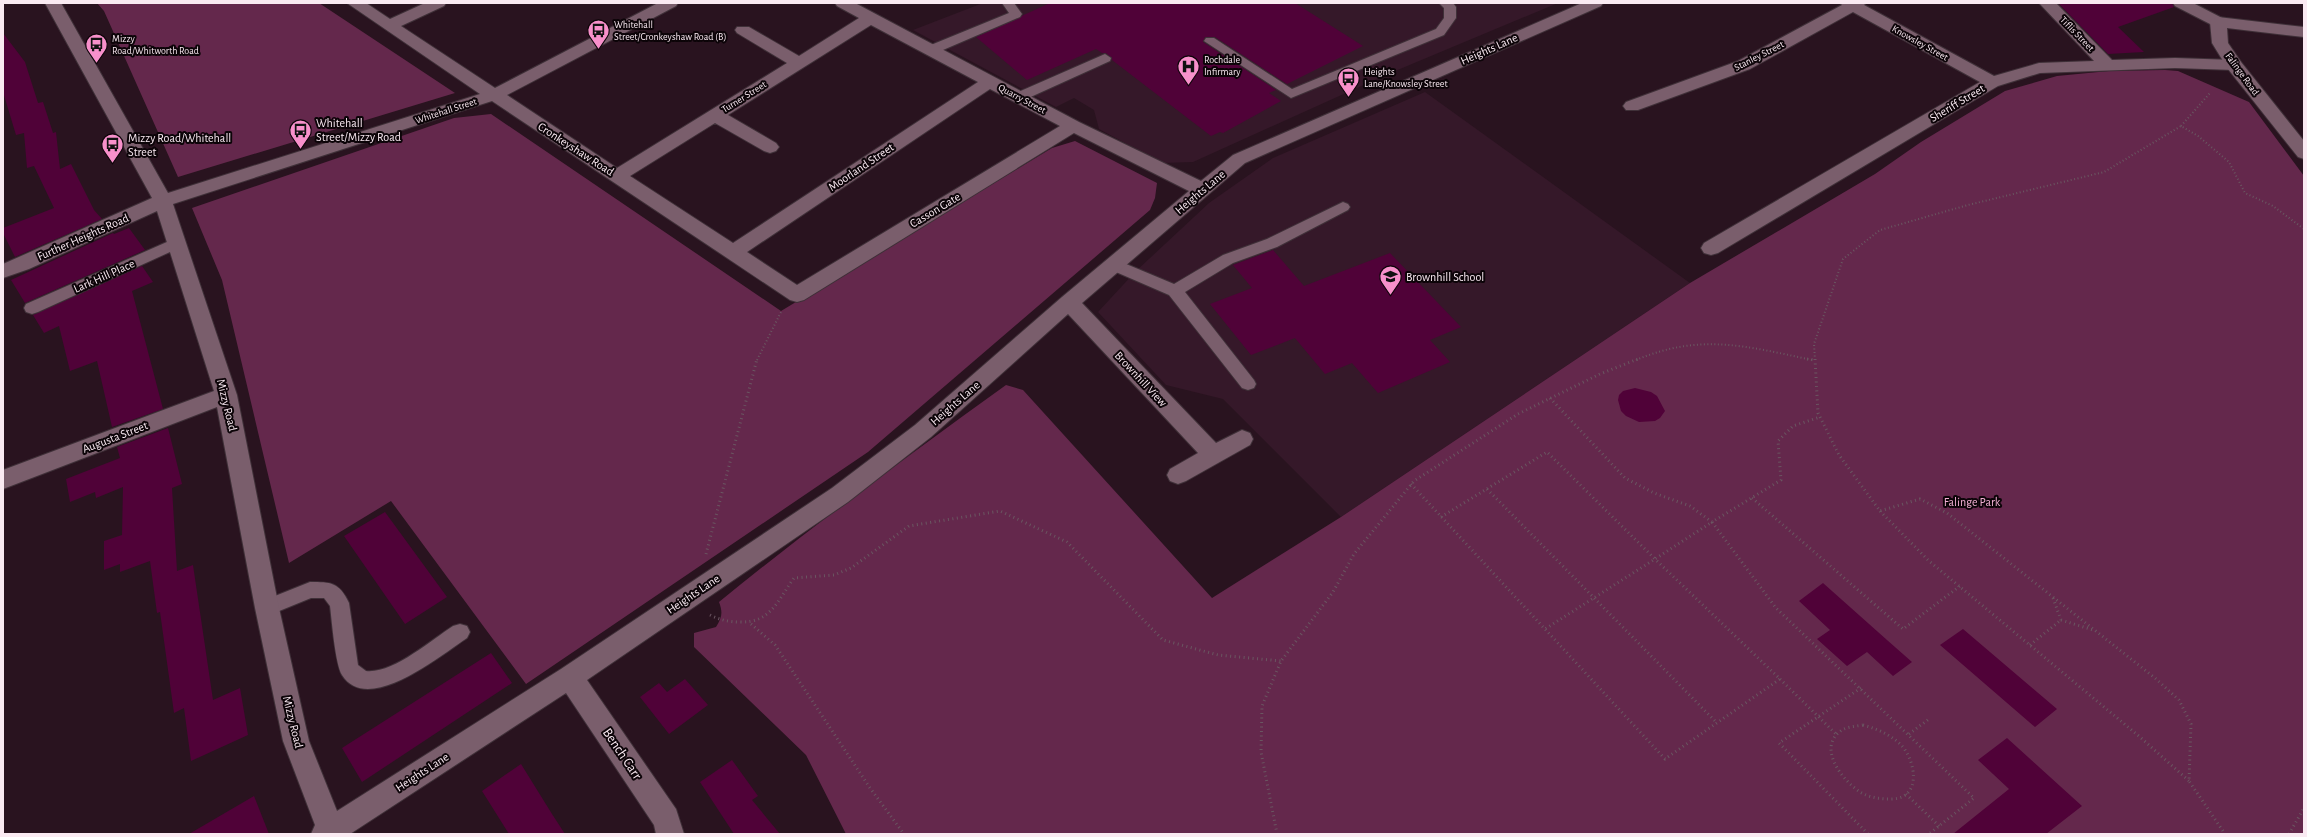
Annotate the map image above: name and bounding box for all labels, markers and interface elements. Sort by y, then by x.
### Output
street label: Tiflis Street [2058,15,2097,54]
bus stop icon: Whitehall Street/Cronkeyshaw Road (B) [585,18,611,51]
place label: Whitehall Street/Cronkeyshaw Road (B) [614,20,727,42]
street label: Knowsley Street [1890,24,1950,63]
street label: Heights Lane [1459,31,1519,67]
bus stop icon: Mizzy Road/Whitworth Road [83,32,109,65]
place label: Mizzy Road/Whitworth Road [112,34,199,56]
street label: Stanley Street [1733,39,1786,73]
street label: Falinge Road [2223,51,2261,97]
hospital icon: Rochdale Infirmary [1176,53,1202,86]
place label: Rochdale Infirmary [1204,55,1241,77]
bus stop icon: Heights Lane/Knowsley Street [1335,65,1361,98]
place label: Heights Lane/Knowsley Street [1364,67,1448,89]
street label: Turner Street [720,79,769,115]
street label: Quarry Street [997,82,1048,116]
street label: Sheriff Street [1928,82,1987,124]
street label: Whitehall Street [414,96,479,126]
bus stop icon: Whitehall Street/Mizzy Road [287,117,313,150]
place label: Whitehall Street/Mizzy Road [316,117,401,144]
street label: Cronkeyshaw Road [535,120,616,179]
bus stop icon: Mizzy Road/Whitehall Street [99,132,125,165]
place label: Mizzy Road/Whitehall Street [128,132,231,158]
street label: Moorland Street [826,141,896,193]
street label: Heights Lane [1173,168,1227,216]
street label: Casson Gate [908,190,962,230]
street label: Further Heights Road [36,211,130,263]
street label: Lark Hill Place [72,257,136,295]
school or university icon: Brownhill School [1377,264,1403,297]
place label: Brownhill School [1406,271,1484,283]
street label: Brownhill View [1113,349,1169,409]
street label: Mizzy Road [214,378,239,433]
street label: Heights Lane [928,378,982,428]
street label: Augusta Street [81,419,149,455]
park label: Falinge Park [1944,496,2001,508]
street label: Heights Lane [664,572,722,616]
street label: Mizzy Road [280,695,305,750]
street label: Bench Carr [600,726,644,783]
street label: Heights Lane [393,750,451,794]

